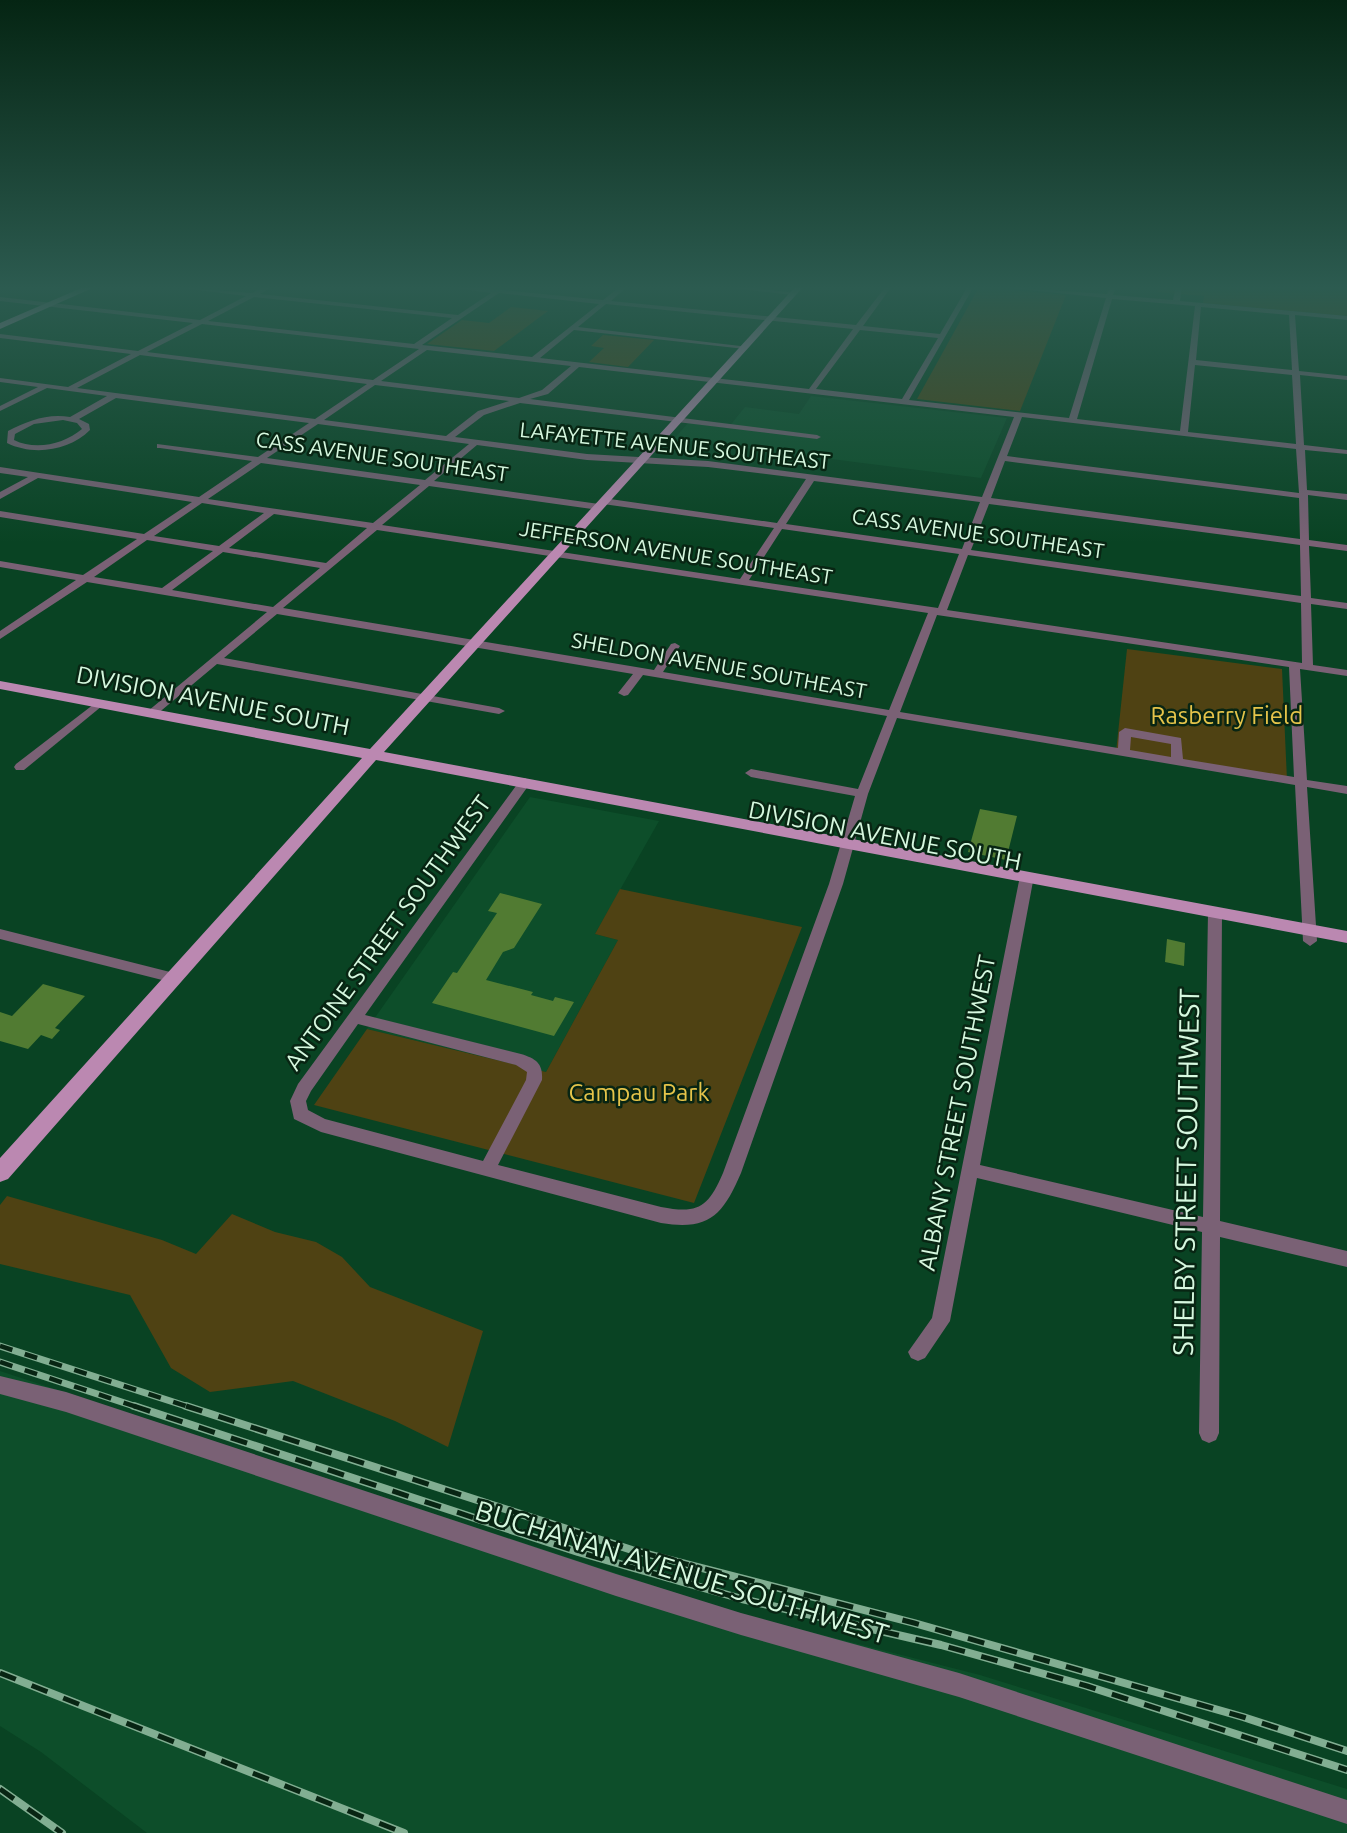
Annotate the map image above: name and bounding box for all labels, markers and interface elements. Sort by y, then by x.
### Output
street label: LAFAYETTE AVENUE SOUTHEAST [519,417,832,473]
street label: CASS AVENUE SOUTHEAST [254,426,510,486]
street label: CASS AVENUE SOUTHEAST [850,503,1106,563]
street label: JEFFERSON AVENUE SOUTHEAST [518,515,835,589]
street label: SHELDON AVENUE SOUTHEAST [570,627,869,703]
street label: DIVISION AVENUE SOUTH [74,661,352,740]
park label: Rasberry Field [1151,702,1303,729]
street label: ANTOINE STREET SOUTHWEST [279,790,496,1075]
street label: DIVISION AVENUE SOUTH [746,796,1024,875]
street label: ALBANY STREET SOUTHWEST [913,953,1000,1273]
street label: SHELBY STREET SOUTHWEST [1167,988,1204,1356]
park label: Campau Park [568,1079,710,1106]
street label: BUCHANAN AVENUE SOUTHWEST [472,1494,893,1649]

